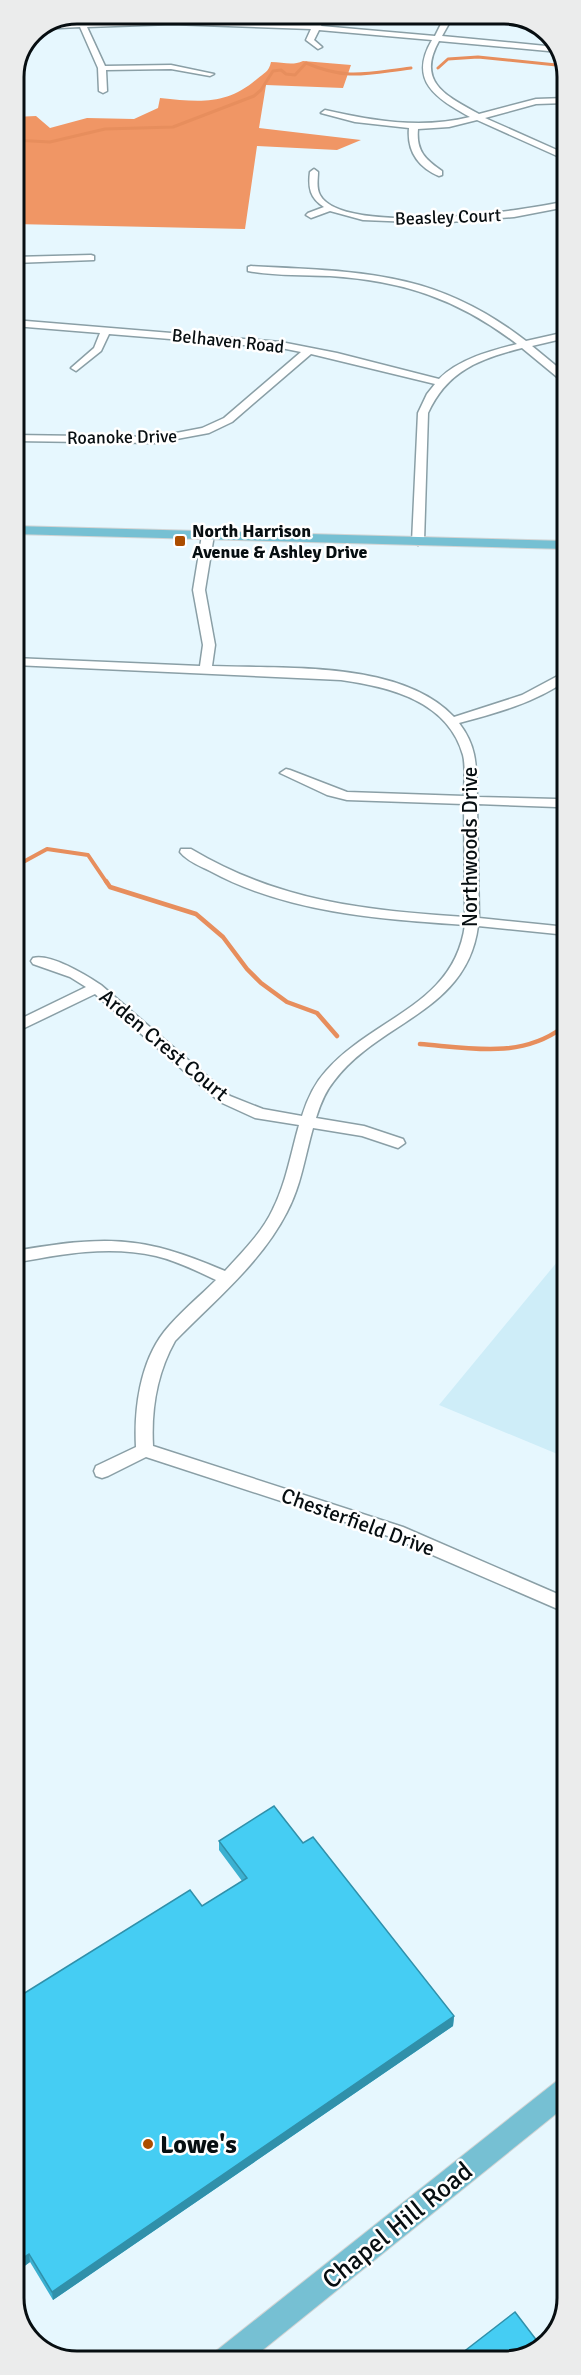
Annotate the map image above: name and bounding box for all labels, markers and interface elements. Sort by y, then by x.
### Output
street label: Beasley Court [394,204,502,230]
street label: Belhaven Road [171,324,285,358]
street label: Roanoke Drive [67,425,177,449]
place label: North Harrison Avenue & Ashley Drive [192,520,368,563]
marker: North Harrison Avenue & Ashley Drive [173,534,187,548]
street label: Northwoods Drive [457,767,483,927]
street label: Arden Crest Court [94,984,234,1106]
street label: Chesterfield Drive [278,1482,438,1562]
place label: Lowe's [160,2129,237,2161]
marker: Lowe's [141,2137,155,2151]
street label: Chapel Hill Road [316,2155,479,2296]

